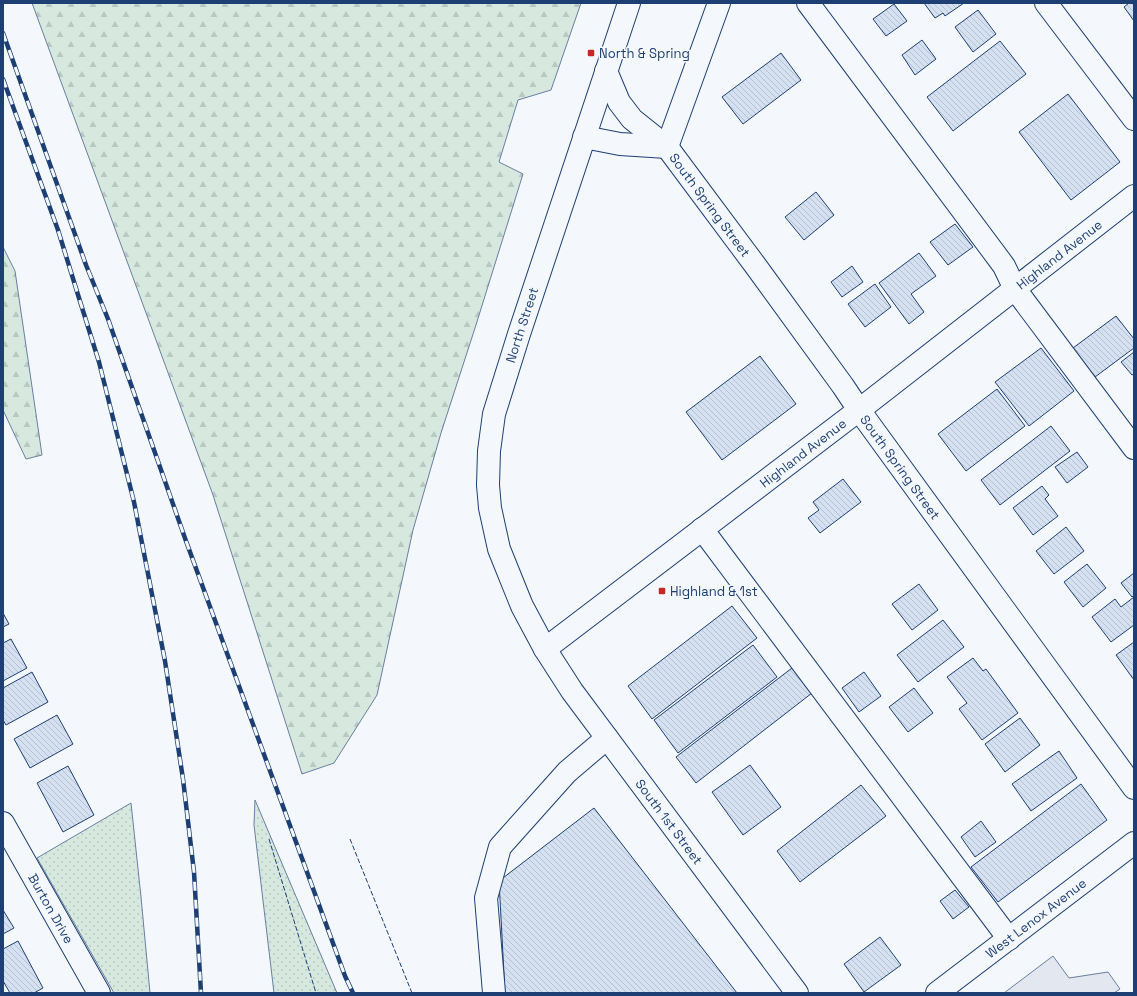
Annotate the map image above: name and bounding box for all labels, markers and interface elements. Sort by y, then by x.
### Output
place label: North & Spring [599,45,690,62]
marker: North & Spring [586,48,596,58]
street label: South Spring Street [666,150,754,260]
street label: Highland Avenue [1013,216,1105,293]
street label: North Street [502,285,542,365]
street label: South Spring Street [857,411,944,523]
street label: Highland Avenue [756,414,849,491]
place label: Highland & 1st [670,583,758,600]
marker: Highland & 1st [657,586,667,596]
street label: South 1st Street [632,775,707,868]
street label: Burton Drive [25,870,78,946]
street label: West Lenox Avenue [982,874,1089,962]

